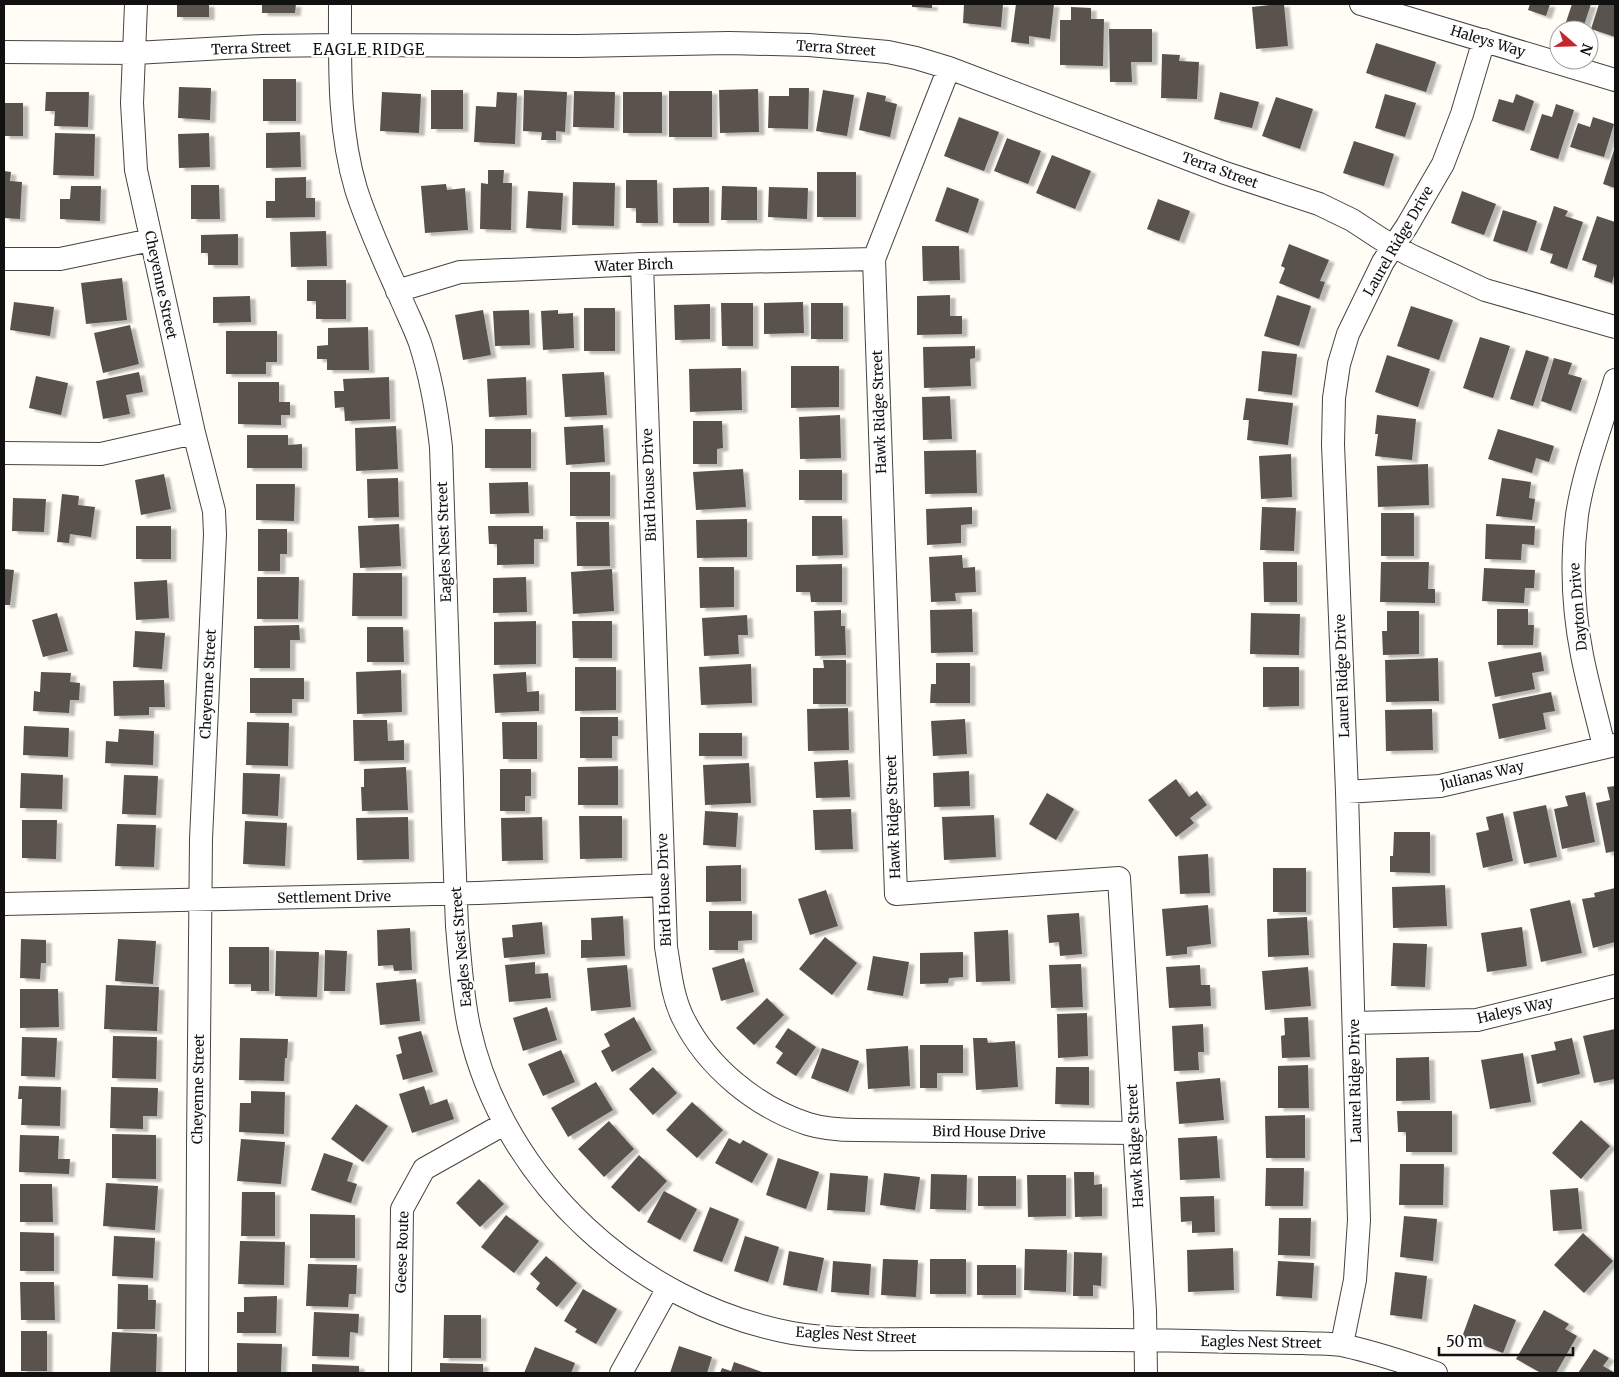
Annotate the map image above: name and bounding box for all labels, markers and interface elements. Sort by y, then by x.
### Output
north arrow [1549,20,1599,70]
street label: Haleys Way [1448,21,1528,61]
street label: Terra Street [795,36,877,60]
street label: Terra Street [211,38,292,58]
district label: EAGLE RIDGE [313,40,425,59]
text: N [1576,41,1597,58]
street label: Terra Street [1179,148,1261,192]
street label: Laurel Ridge Drive [1359,183,1437,299]
street label: Cheyenne Street [141,229,181,341]
street label: Water Birch [593,255,674,275]
street label: Hawk Ridge Street [868,349,890,474]
street label: Bird House Drive [638,428,660,542]
street label: Eagles Nest Street [433,481,455,603]
street label: Dayton Drive [1565,562,1591,652]
street label: Laurel Ridge Drive [1331,614,1353,738]
street label: Cheyenne Street [196,628,220,740]
street label: Hawk Ridge Street [882,754,904,879]
street label: Julianas Way [1437,756,1527,794]
street label: Bird House Drive [653,833,675,947]
street label: Eagles Nest Street [447,885,475,1008]
street label: Settlement Drive [277,887,391,907]
street label: Haleys Way [1475,992,1556,1027]
street label: Laurel Ridge Drive [1345,1019,1365,1143]
street label: Cheyenne Street [188,1033,208,1144]
street label: Hawk Ridge Street [1123,1083,1147,1208]
street label: Bird House Drive [932,1122,1046,1142]
street label: Geese Route [392,1211,412,1293]
street label: Eagles Nest Street [795,1323,917,1347]
scale bar [1439,1324,1573,1356]
street label: Eagles Nest Street [1200,1332,1322,1352]
text: 50 m [1446,1332,1483,1351]

